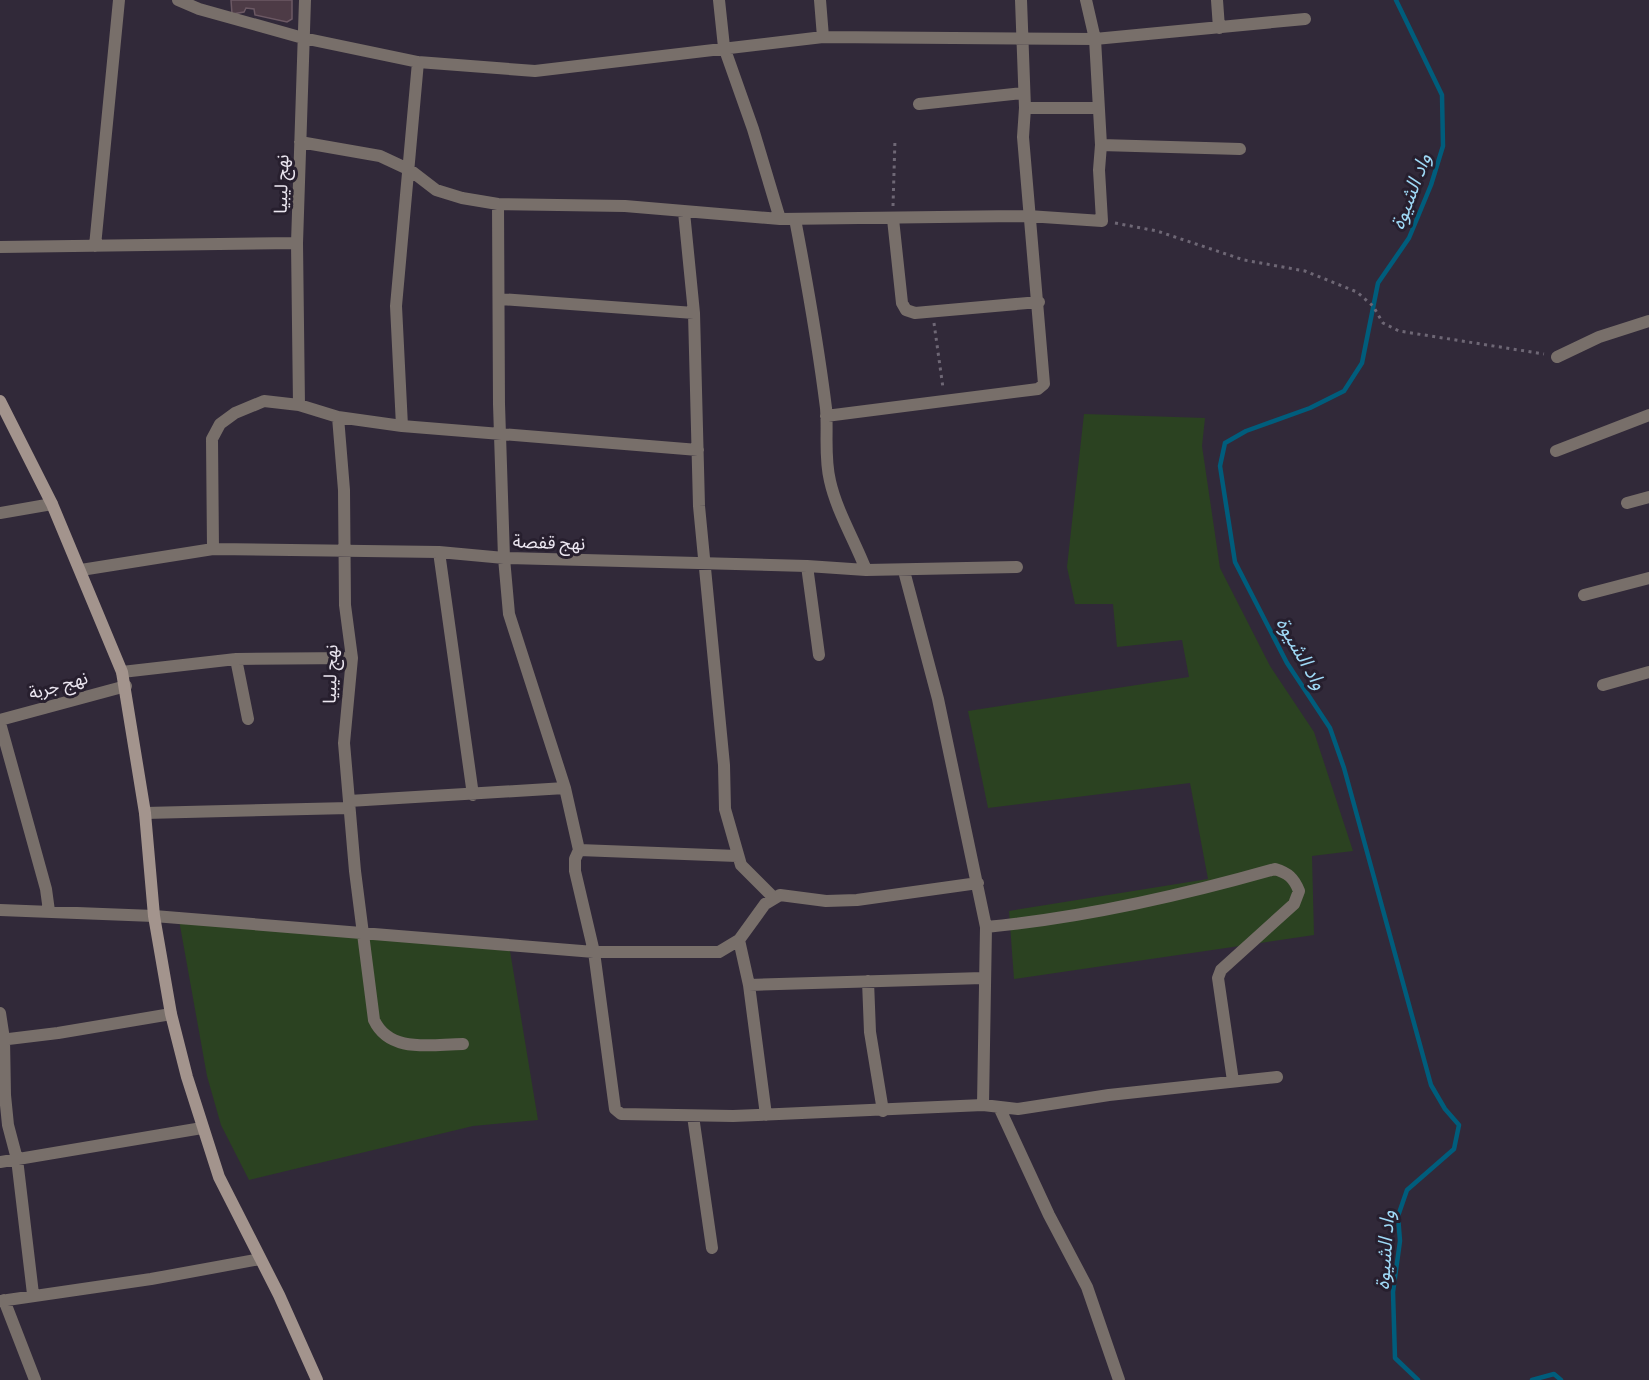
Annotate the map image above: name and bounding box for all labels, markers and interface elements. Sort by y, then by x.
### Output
water label: واد الشيوة [1383,149,1437,233]
street label: نهج ليبيا [268,154,296,214]
street label: نهج قفصة [512,529,586,557]
water label: واد الشيوة [1270,612,1334,694]
street label: نهج ليبيا [317,644,345,704]
street label: نهج جربة [26,666,91,706]
water label: واد الشيوة [1368,1209,1400,1291]

